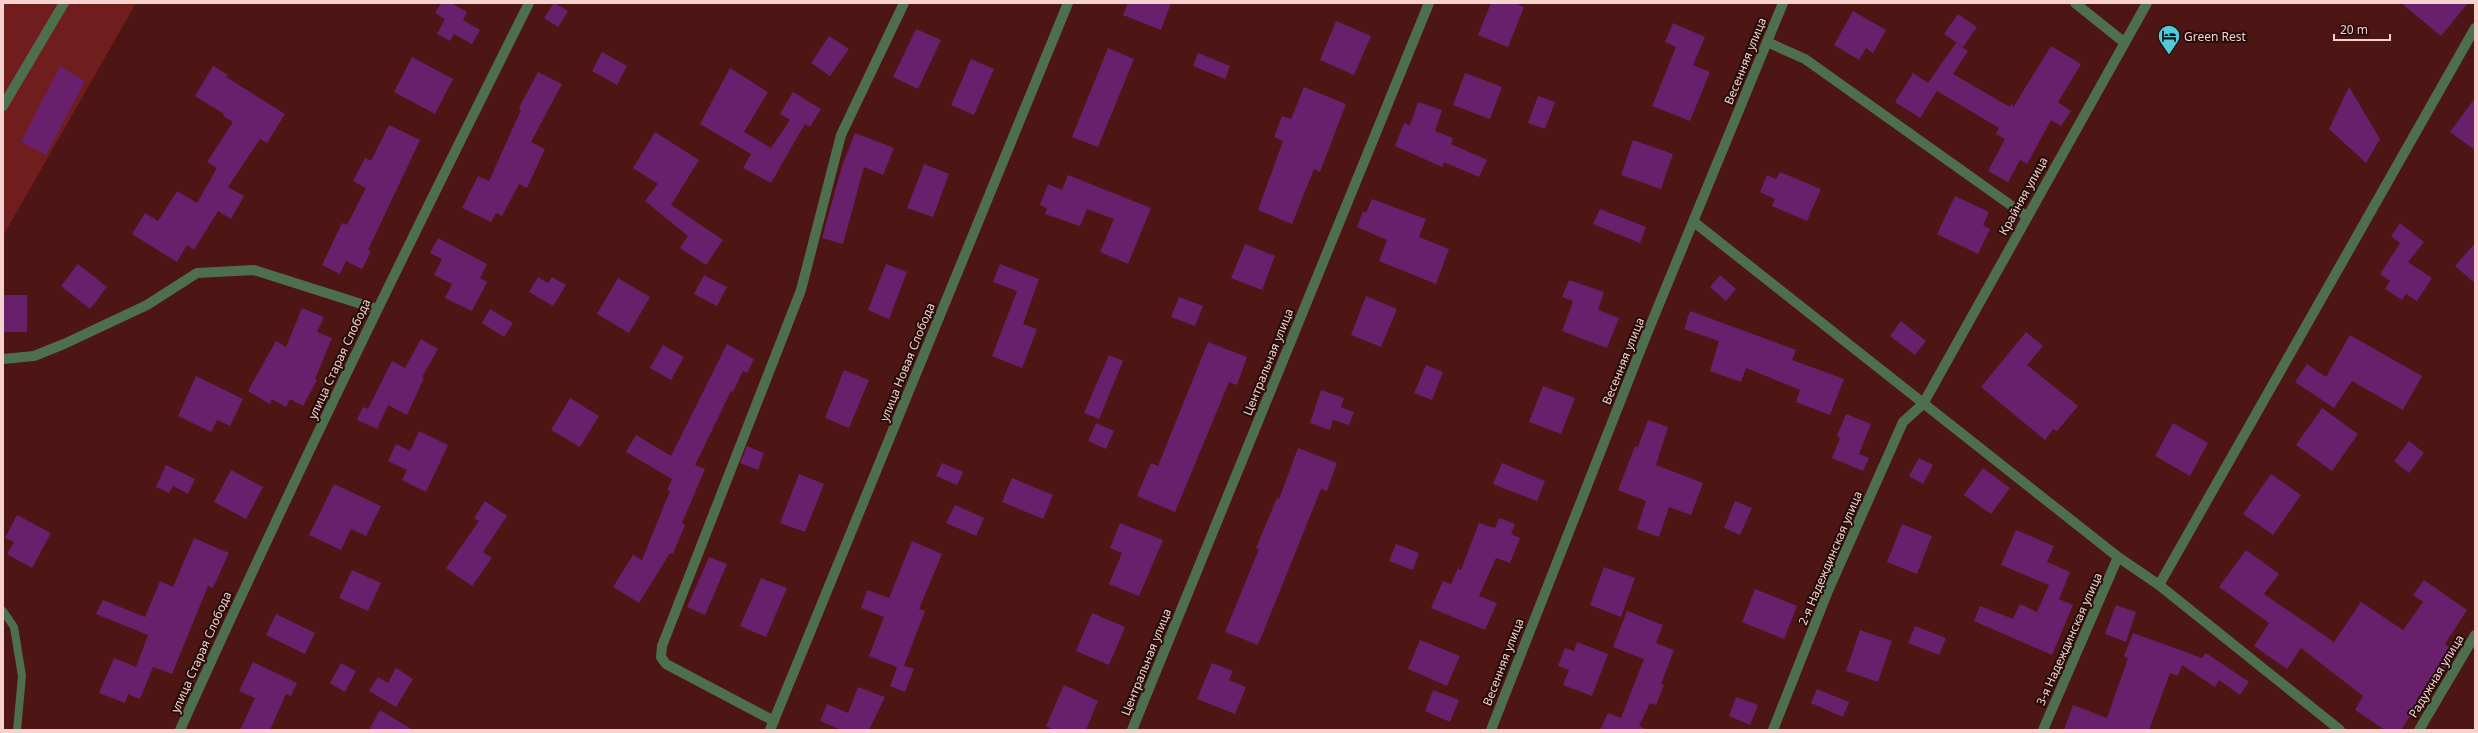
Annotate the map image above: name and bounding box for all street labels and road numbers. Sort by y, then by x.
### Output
street label: Весенняя улица [1720,15,1770,107]
street label: Крайняя улица [1994,154,2052,238]
street label: улица Старая Слобода [304,296,374,422]
street label: улица Новая Слобода [875,300,939,424]
street label: Центральная улица [1239,306,1297,418]
street label: Весенняя улица [1598,315,1648,407]
street label: 2-я Надеждинская улица [1794,488,1866,628]
street label: 3-я Надеждинская улица [2032,570,2106,708]
street label: улица Старая Слобода [167,589,235,715]
street label: Центральная улица [1117,606,1175,718]
street label: Весенняя улица [1478,616,1528,708]
street label: Радужная улица [2404,631,2468,721]

